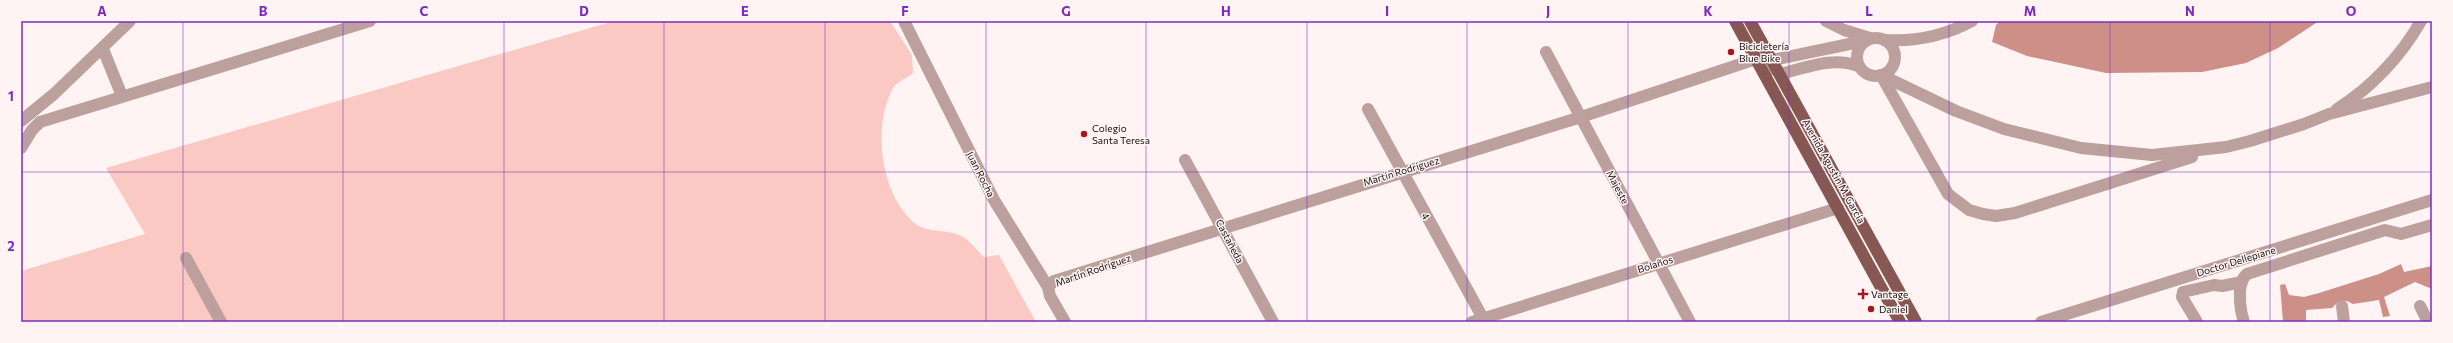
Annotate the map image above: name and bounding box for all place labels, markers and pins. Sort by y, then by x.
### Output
place label: Bicicletería Blue Bike [1739,40,1789,64]
marker: Bicicletería Blue Bike [1726,47,1736,57]
place label: Colegio Santa Teresa [1092,122,1150,146]
marker: Colegio Santa Teresa [1079,129,1089,139]
place label: Vantage [1871,288,1908,300]
marker: Vantage [1858,289,1868,299]
place label: Daniel [1879,303,1908,315]
marker: Daniel [1866,304,1876,314]

